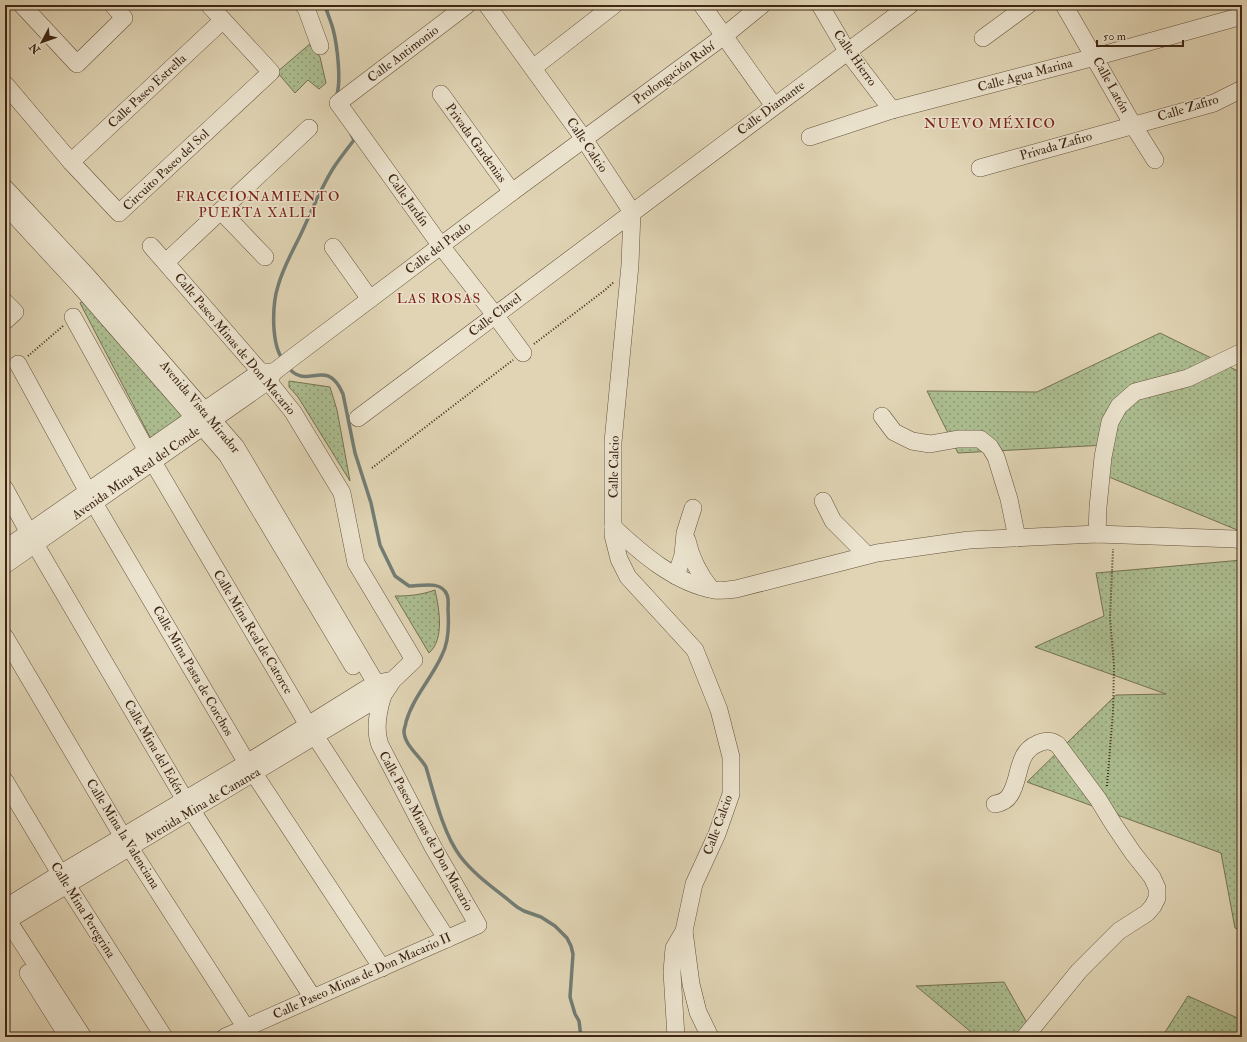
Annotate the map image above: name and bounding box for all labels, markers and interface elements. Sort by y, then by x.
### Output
north arrow [22,22,62,62]
street label: Calle Antimonio [364,22,442,86]
scale bar [1097,22,1183,48]
street label: Calle Hierro [830,27,880,89]
text: 50 m [1103,29,1127,44]
street label: Prolongación Rubí [630,37,719,108]
text: N [26,39,44,57]
street label: Calle Paseo Estrella [104,50,190,131]
street label: Calle Latón [1089,54,1133,116]
street label: Calle Agua Marina [976,55,1075,95]
street label: Calle Diamante [734,77,808,139]
street label: Calle Zafiro [1156,91,1220,125]
street label: Privada Gardenias [442,100,510,186]
street label: Calle Calcio [563,115,611,175]
district label: NUEVO MÉXICO [924,115,1056,132]
street label: Circuito Paseo del Sol [119,125,213,214]
street label: Privada Zafiro [1018,128,1094,164]
street label: Calle Jardín [384,171,433,230]
district label: FRACCIONAMIENTO PUERTA XALLI [176,188,340,221]
street label: Calle del Prado [402,218,474,278]
street label: Calle Paseo Minas de Don Macario [171,270,299,418]
district label: LAS ROSAS [397,290,481,307]
street label: Calle Clavel [465,290,525,340]
street label: Avenida Vista Mirador [156,356,244,457]
street label: Avenida Mina Real del Conde [68,422,204,524]
street label: Calle Calcio [605,436,623,498]
street label: Calle Mina Real de Catorce [210,567,297,697]
street label: Calle Mina Pasta de Corchos [149,603,237,739]
street label: Calle Mina del Edén [121,697,188,797]
street label: Calle Paseo Minas de Don Macario [375,748,477,914]
street label: Avenida Mina de Cananea [140,764,264,847]
street label: Calle Mina la Valenciana [83,776,164,893]
street label: Calle Calcio [700,793,736,857]
street label: Calle Mina Peregrina [47,859,119,961]
street label: Calle Paseo Minas de Don Macario II [270,929,454,1023]

